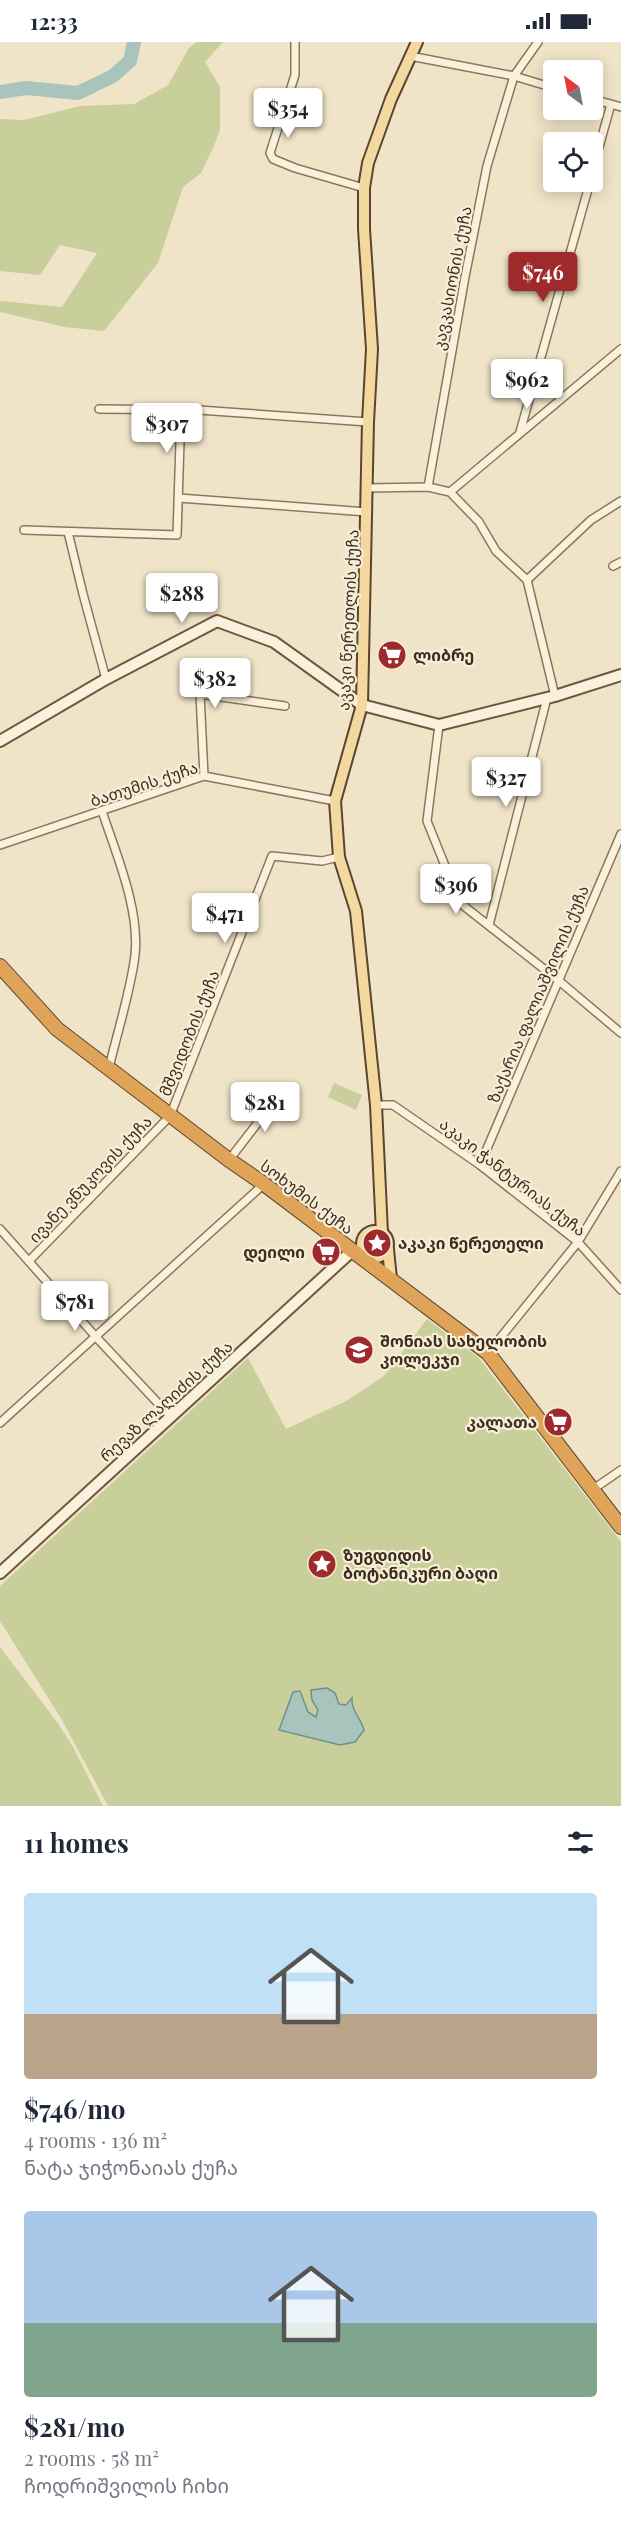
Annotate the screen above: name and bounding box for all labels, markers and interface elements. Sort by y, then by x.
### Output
text: 12:33 [30,6,78,36]
north arrow [543,60,603,120]
map controls [543,60,603,192]
pin: $354 [252,88,324,139]
text: $354 [268,94,308,121]
button: locate [543,132,603,192]
street label: კავკასიონის ქუჩა [427,204,476,352]
pin: $746 [507,252,579,303]
text: $746 [522,258,564,285]
pin: $962 [491,359,563,410]
text: $962 [505,365,549,392]
pin: $307 [131,403,203,454]
text: $307 [145,409,189,436]
street label: აკაკი წერეთლის ქუჩა [332,529,364,711]
pin: $288 [146,573,218,624]
text: $288 [160,579,204,606]
supermarket icon: ლიბრე [376,639,408,671]
place label: ლიბრე [413,644,474,666]
pin: $382 [179,658,251,709]
text: $382 [194,664,236,691]
street label: ბათუმის ქუჩა [87,756,200,811]
pin: $327 [470,757,542,808]
text: $327 [486,763,526,790]
pin: $396 [420,864,492,915]
text: $396 [434,870,478,897]
street label: ზაქარია ფალიაშვილის ქუჩა [482,882,594,1106]
pin: $471 [189,893,261,944]
text: $471 [206,899,244,926]
street label: მშვიდობის ქუჩა [154,967,224,1099]
pin: $281 [229,1082,301,1133]
text: $281 [245,1088,285,1115]
street label: ივანე ვნუკოვის ქუჩა [23,1111,156,1247]
street label: აკაკი ჭანტურიას ქუჩა [436,1113,591,1240]
street label: სოხუმის ქუჩა [256,1155,358,1239]
place icon: აკაკი წერეთელი [361,1227,393,1259]
place label: აკაკი წერეთელი [398,1232,544,1254]
supermarket icon: დეილი [310,1236,342,1268]
place label: დეილი [243,1241,305,1263]
pin: $781 [39,1281,111,1332]
text: $781 [55,1287,95,1314]
place label: შონიას სახელობის კოლეკჯი [380,1330,547,1370]
school or university icon: შონიას სახელობის კოლეკჯი [343,1334,375,1366]
street label: რევაზ ლაღიძის ქუჩა [95,1335,237,1467]
supermarket icon: კალათა [542,1406,574,1438]
place label: კალათა [467,1411,537,1433]
place label: ზუგდიდის ბოტანიკური ბაღი [343,1544,498,1584]
place icon: ზუგდიდის ბოტანიკური ბაღი [306,1548,338,1580]
text: 11 homes [24,1825,129,1860]
icon: filters [564,1826,597,1859]
icon: home [257,1932,365,2040]
text: $746/mo [24,2091,126,2126]
text: 4 rooms · 136 m² [24,2126,167,2153]
text: ნატა ჯიჭონაიას ქუჩა [24,2153,238,2180]
icon: home [257,2250,365,2358]
text: $281/mo [24,2409,125,2444]
text: 2 rooms · 58 m² [24,2444,159,2471]
text: ჩოდრიშვილის ჩიხი [24,2471,229,2498]

